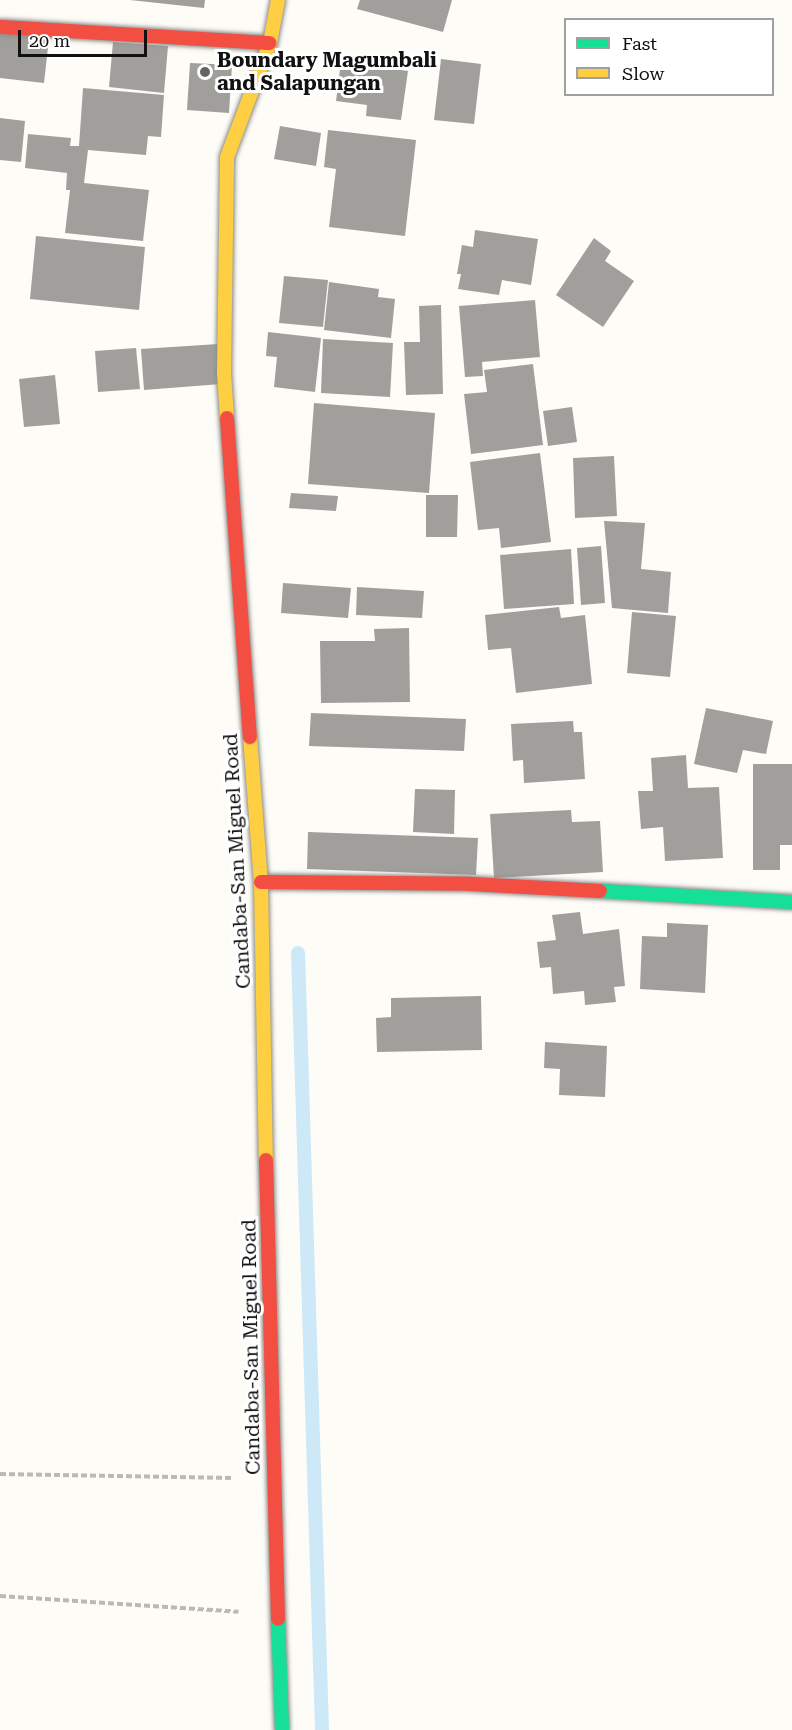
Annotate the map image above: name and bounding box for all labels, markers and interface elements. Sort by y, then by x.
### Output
scale bar [21,18,150,56]
legend [564,18,774,96]
text: 20 m [29,30,70,51]
text: Fast [622,33,657,54]
place label: Boundary Magumbali and Salapungan [217,48,437,95]
text: Slow [622,63,664,84]
marker: Boundary Magumbali and Salapungan [198,65,212,79]
street label: Candaba-San Miguel Road [218,733,256,989]
street label: Candaba-San Miguel Road [237,1219,265,1475]

